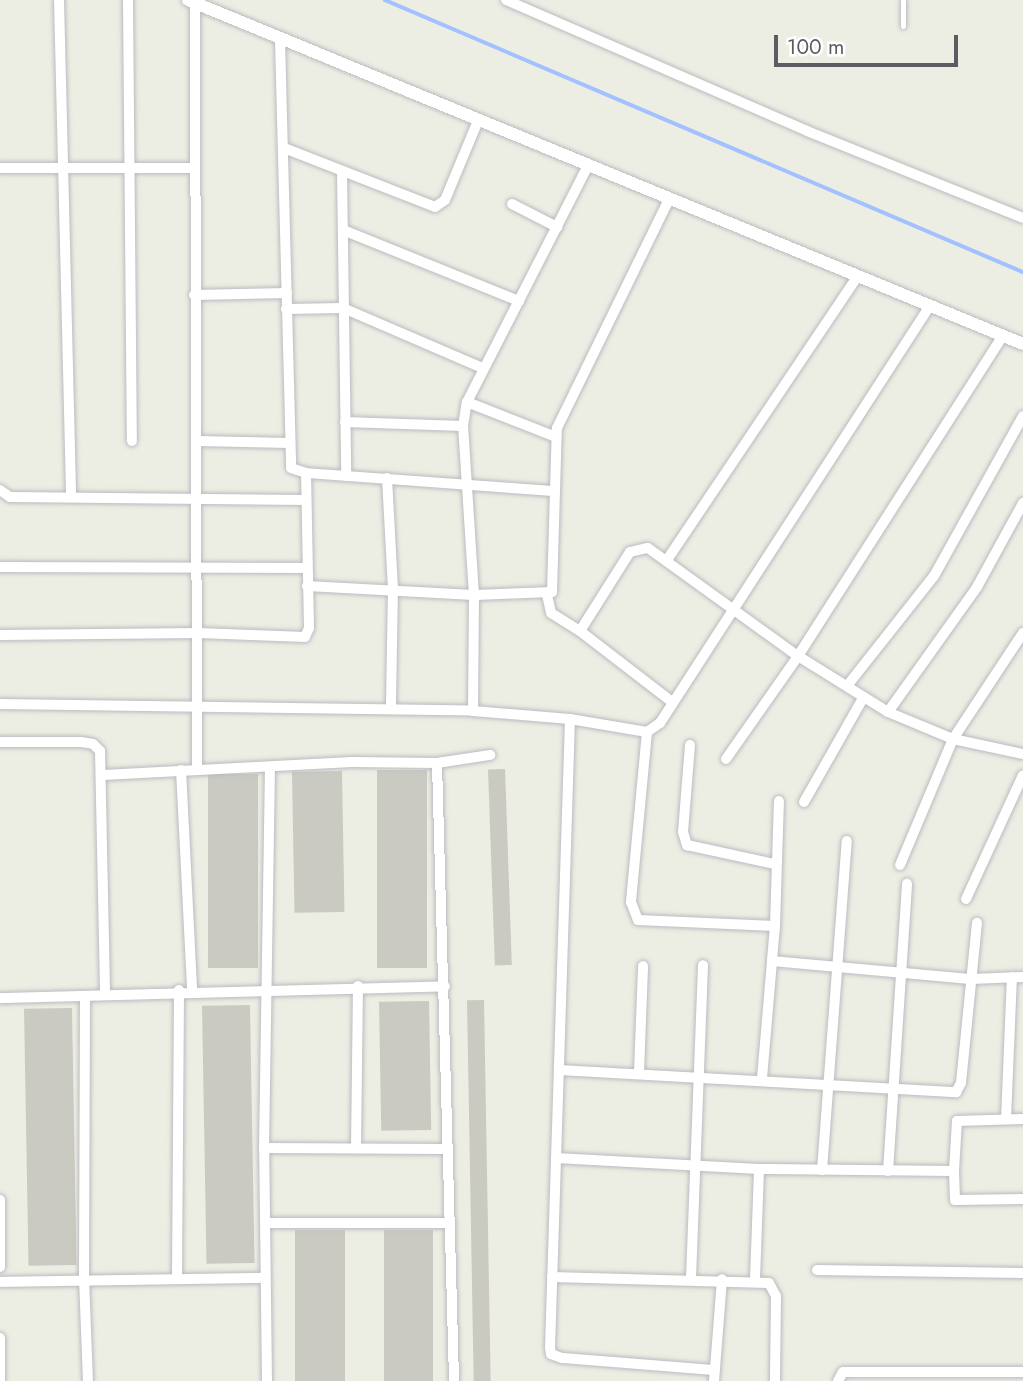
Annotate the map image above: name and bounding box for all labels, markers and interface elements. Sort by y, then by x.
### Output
scale bar [778,21,962,65]
text: 100 m [787,32,844,62]

